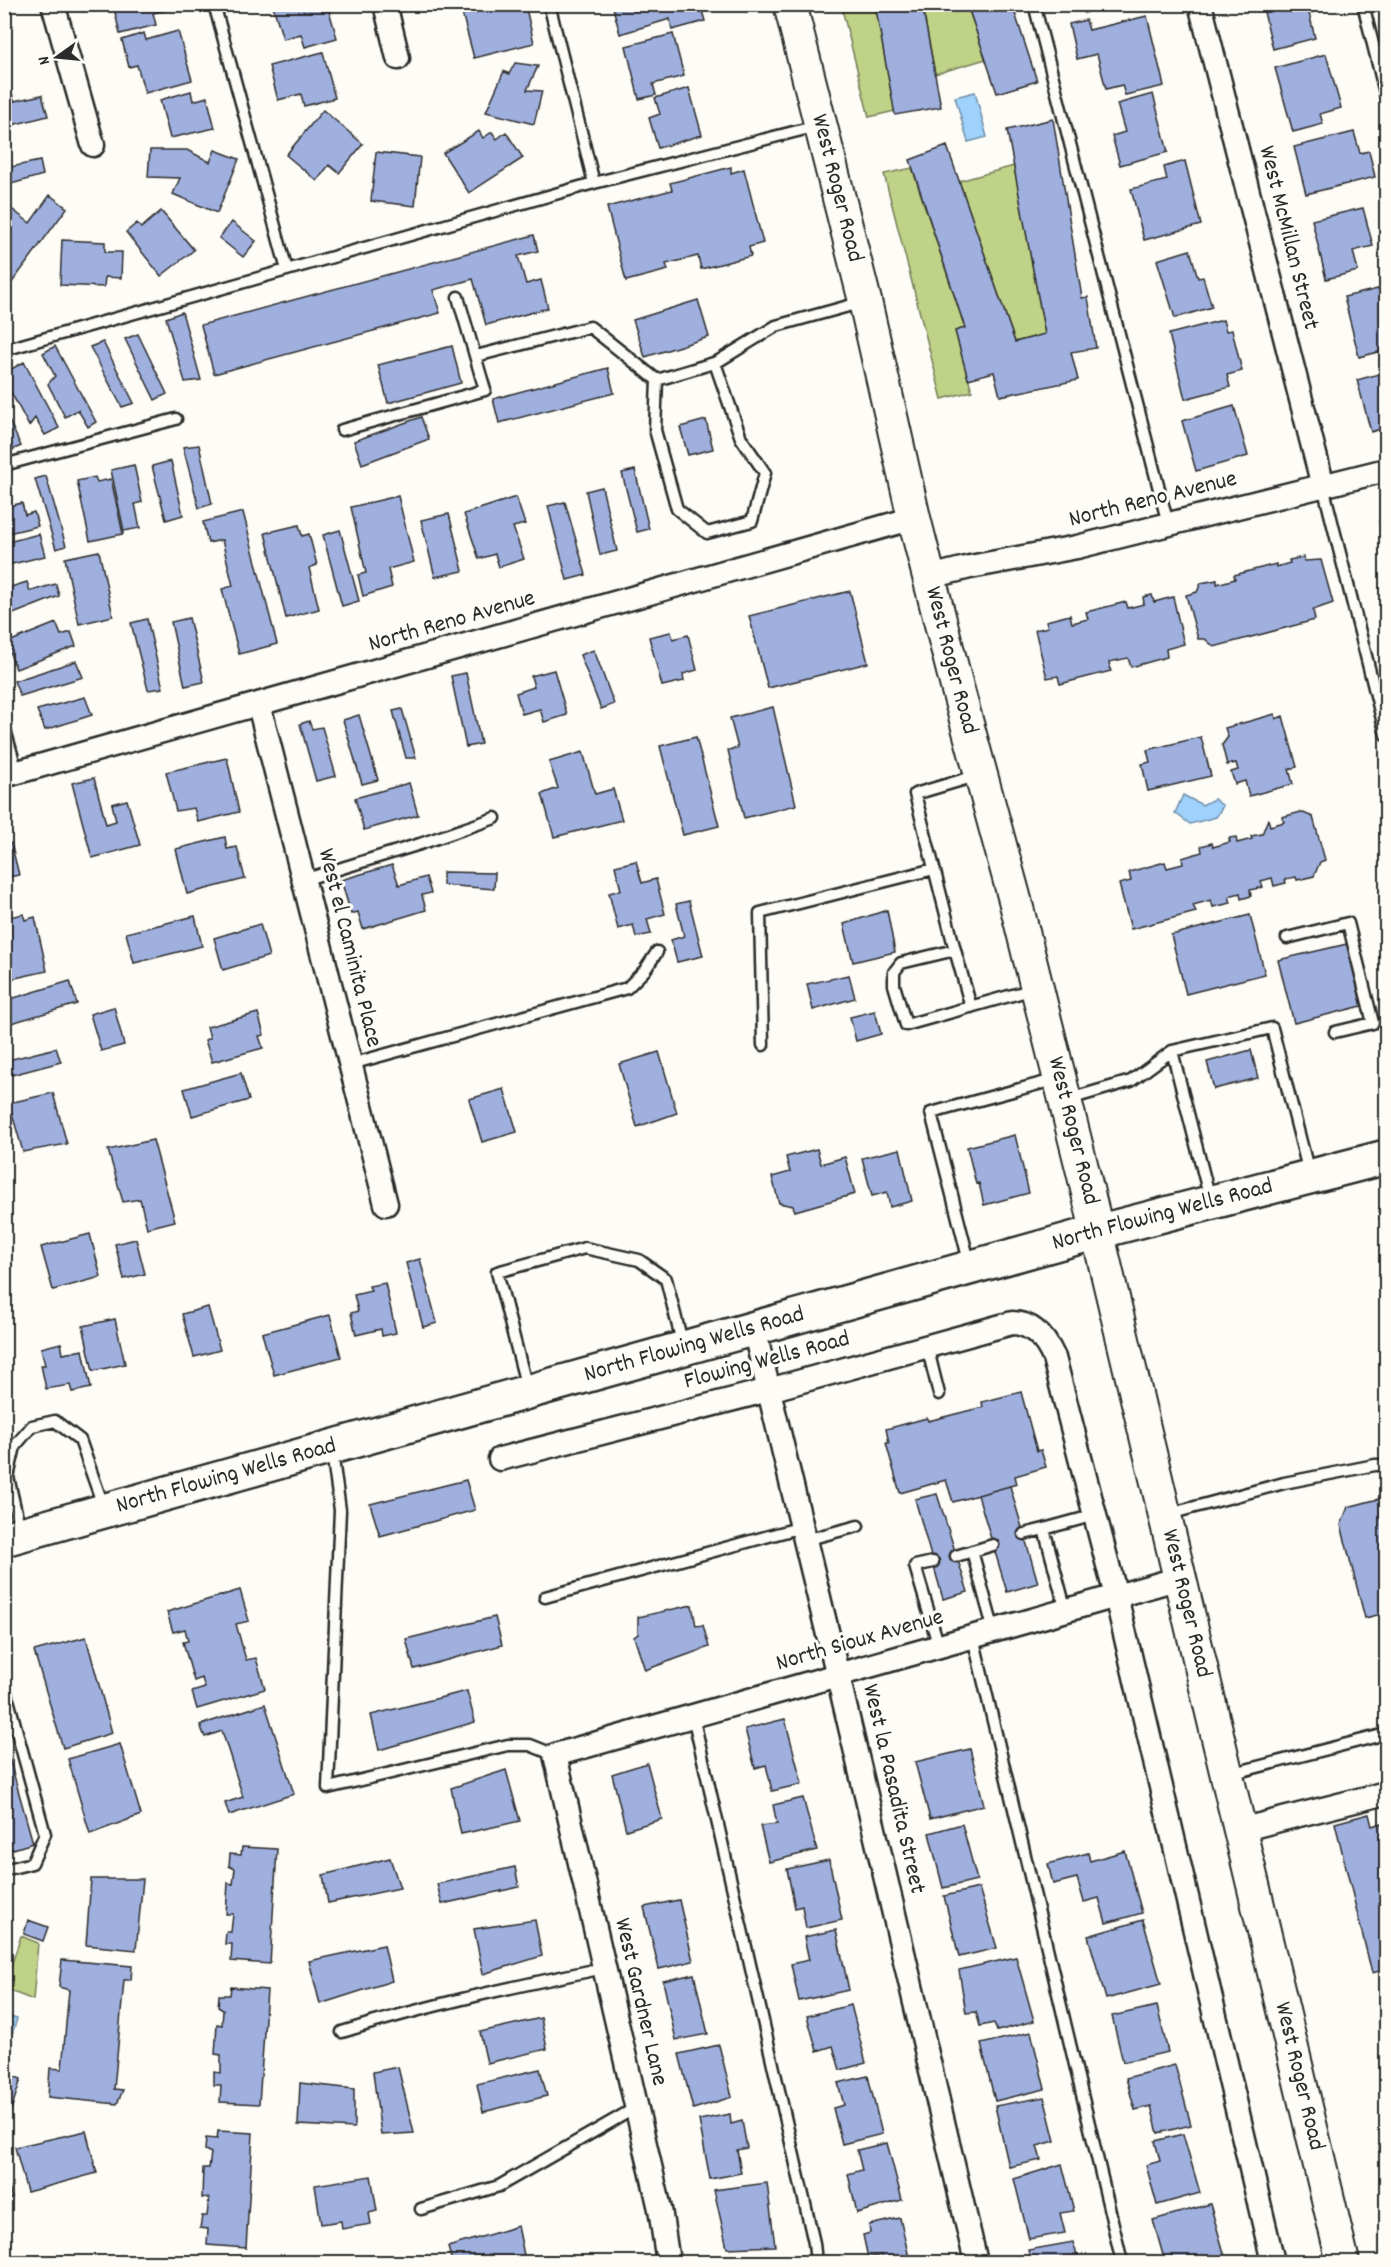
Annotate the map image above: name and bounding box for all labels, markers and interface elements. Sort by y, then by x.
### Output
north arrow [27,27,87,87]
text: N [33,53,57,67]
street label: West Roger Road [801,111,872,266]
street label: West McMillan Street [1249,142,1327,334]
street label: North Reno Avenue [1065,463,1241,537]
street label: North Reno Avenue [365,582,539,662]
street label: West Roger Road [915,583,986,738]
street label: West el Caminita Place [308,845,390,1051]
street label: West Roger Road [1038,1053,1107,1209]
street label: North Flowing Wells Road [1048,1170,1277,1261]
street label: North Flowing Wells Road [582,1302,808,1388]
street label: Flowing Wells Road [681,1325,853,1397]
street label: North Flowing Wells Road [112,1429,340,1524]
street label: West Roger Road [1152,1526,1220,1681]
street label: North Sioux Avenue [772,1601,948,1681]
street label: West la Pasadita Street [852,1681,934,1897]
street label: West Gardner Lane [604,1915,676,2089]
street label: West Roger Road [1265,1999,1333,2154]

